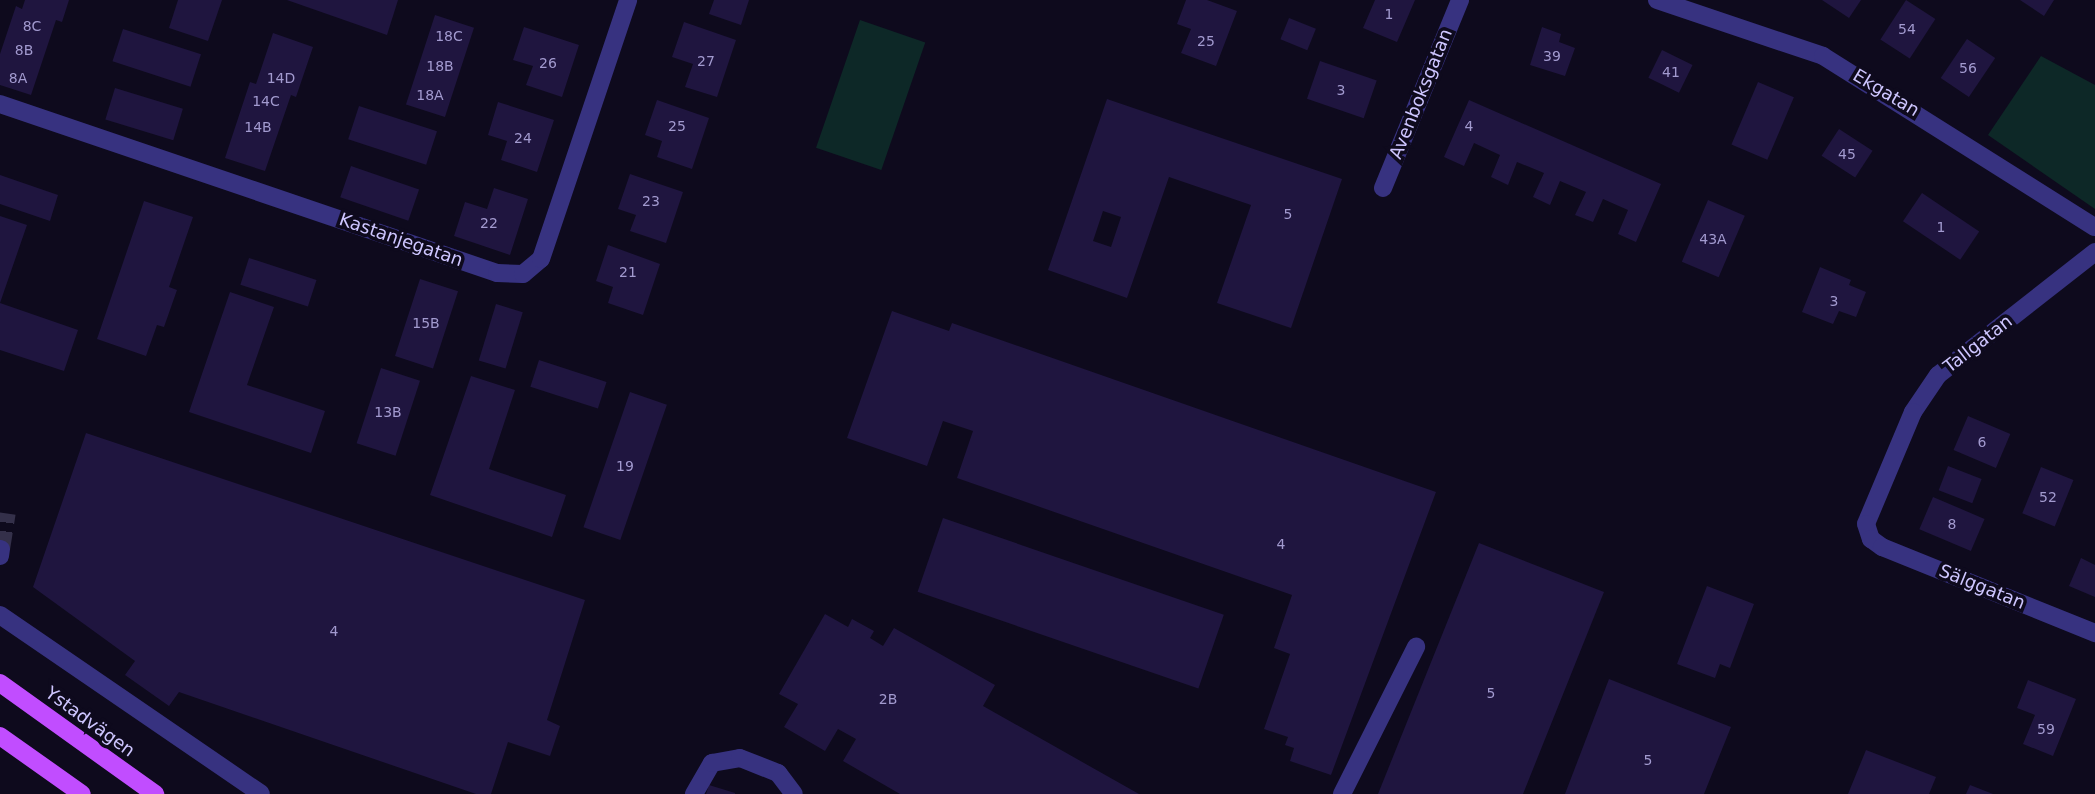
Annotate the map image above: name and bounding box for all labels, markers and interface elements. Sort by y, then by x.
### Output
house number: 1 [1385,6,1393,22]
house number: 8C [23,18,41,34]
house number: 54 [1898,21,1916,37]
street label: Avenboksgatan [1385,26,1457,162]
house number: 18C [435,28,463,44]
house number: 25 [1197,33,1215,49]
house number: 8B [15,42,33,58]
house number: 39 [1543,48,1561,64]
house number: 27 [697,53,715,69]
house number: 26 [539,55,557,71]
house number: 18B [426,58,454,74]
house number: 56 [1959,60,1977,76]
house number: 41 [1662,64,1680,80]
street label: Ekgatan [1849,65,1923,121]
house number: 8A [9,70,27,86]
house number: 14D [267,70,295,86]
house number: 3 [1337,82,1345,98]
house number: 18A [416,87,444,103]
house number: 14C [252,93,280,109]
house number: 25 [668,118,686,134]
house number: 4 [1465,118,1473,134]
house number: 14B [244,119,272,135]
house number: 24 [514,130,532,146]
house number: 45 [1838,146,1856,162]
house number: 23 [642,193,660,209]
house number: 5 [1284,206,1292,222]
street label: Kastanjegatan [336,209,466,271]
house number: 22 [480,215,498,231]
house number: 1 [1937,219,1945,235]
house number: 43A [1699,231,1727,247]
house number: 21 [619,264,637,280]
house number: 3 [1830,293,1838,309]
street label: Tallgatan [1939,311,2017,377]
house number: 15B [412,315,440,331]
house number: 13B [374,404,402,420]
house number: 6 [1978,434,1986,450]
house number: 19 [616,458,634,474]
house number: 52 [2039,489,2057,505]
house number: 8 [1948,516,1956,532]
house number: 4 [1277,536,1285,552]
street label: Sälggatan [1936,560,2028,614]
house number: 4 [330,623,338,639]
street label: Ystadvägen [41,682,139,762]
house number: 5 [1487,685,1495,701]
house number: 2B [879,691,897,707]
house number: 59 [2037,721,2055,737]
house number: 5 [1644,752,1652,768]

